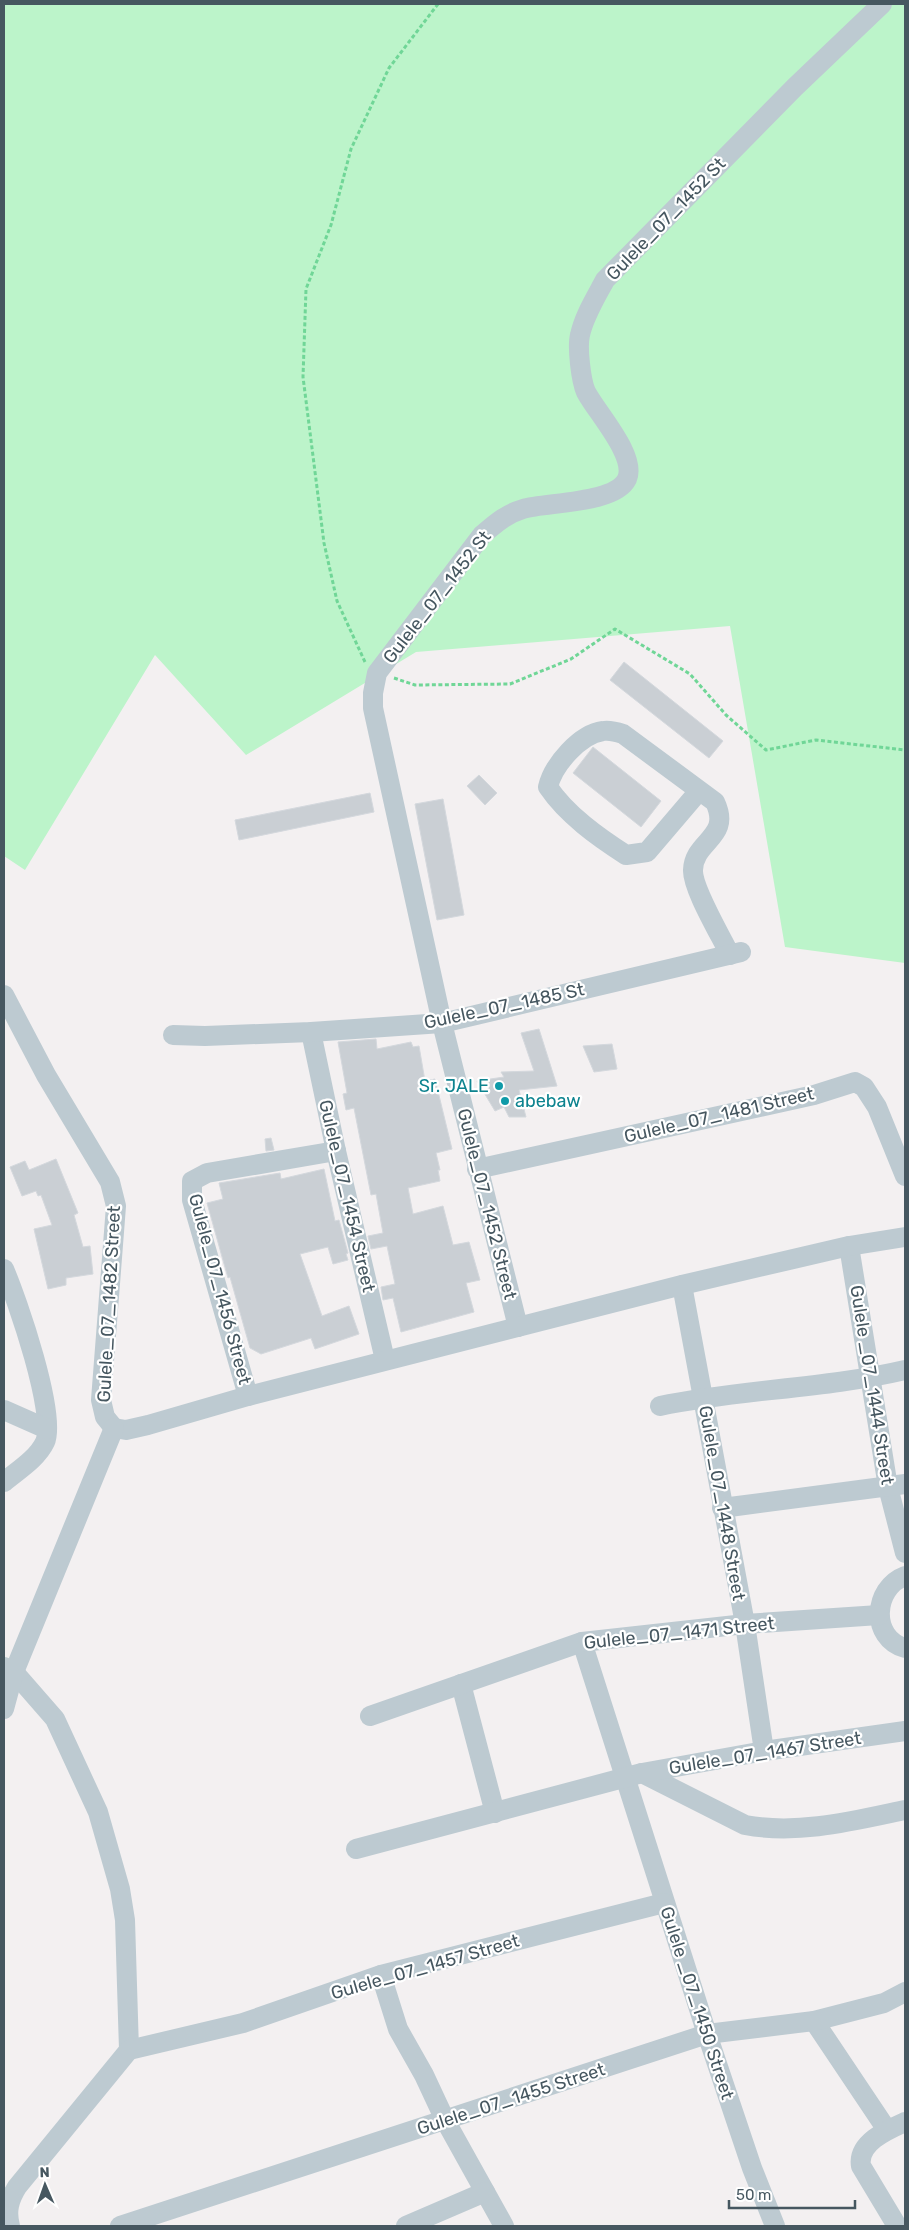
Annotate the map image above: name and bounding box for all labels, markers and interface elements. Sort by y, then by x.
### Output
street label: Gulele_07_1452 St [602,153,730,285]
street label: Gulele_07_1452 St [378,526,496,668]
street label: Gulele_07_1485 St [422,978,586,1034]
place label: Sr. JALE [419,1075,489,1097]
marker: Sr. JALE [493,1080,505,1092]
street label: Gulele_07_1481 Street [622,1082,816,1148]
place label: abebaw [515,1090,581,1112]
marker: abebaw [499,1095,511,1107]
street label: Gulele_07_1454 Street [314,1098,380,1294]
street label: Gulele_07_1452 Street [453,1106,521,1302]
street label: Gulele_07_1456 Street [184,1191,256,1387]
street label: Gulele_07_1482 Street [93,1205,125,1403]
street label: Gulele _07_1444 Street [845,1284,899,1486]
street label: Gulele_07_1448 Street [694,1404,750,1602]
street label: Gulele_07_1471 Street [583,1612,775,1654]
street label: Gulele_07_1467 Street [667,1727,863,1779]
street label: Gulele _07_1450 Street [655,1904,739,2102]
street label: Gulele_07_1457 Street [328,1930,522,2004]
street label: Gulele_07_1455 Street [414,2058,608,2140]
north arrow [20,2160,70,2210]
text: N [39,2164,50,2181]
scale bar [729,2178,855,2210]
text: 50 m [736,2186,771,2204]

